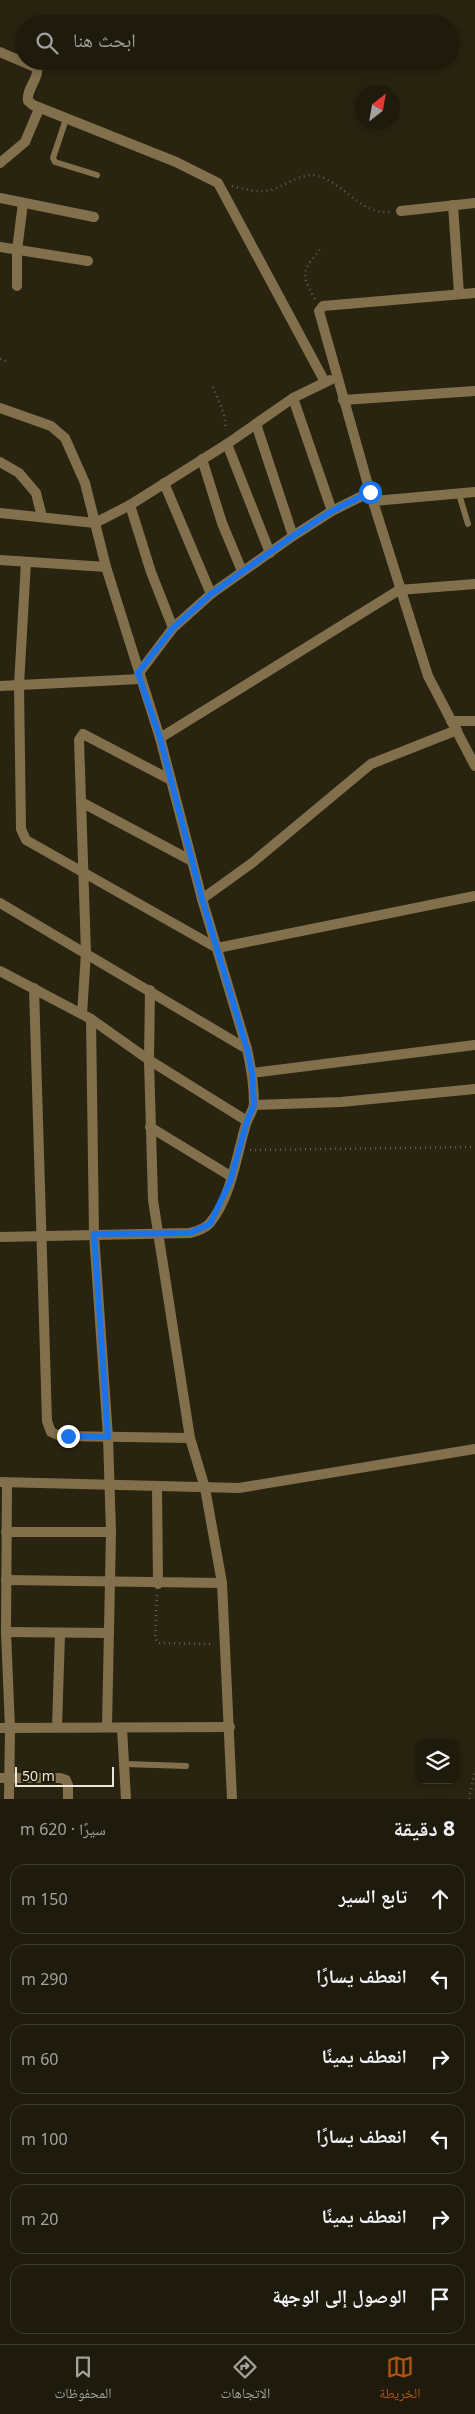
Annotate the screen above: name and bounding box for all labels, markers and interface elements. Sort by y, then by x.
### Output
search box [15,15,460,70]
text: ابحث هنا [73,27,136,53]
icon: search [33,29,61,57]
north arrow [355,85,400,130]
route start [359,481,382,504]
route end [57,1425,80,1448]
map controls [415,1739,460,1784]
button: layers [415,1739,460,1784]
scale bar [15,1764,114,1787]
text: 50 m [22,1766,55,1785]
text: 8 دقيقة [393,1814,455,1842]
text: سيرًا · 620 m [20,1818,106,1840]
text: تابع السير [339,1883,407,1909]
icon: ahead [426,1885,454,1913]
text: 150 m [21,1888,68,1910]
text: انعطف يسارًا [316,1963,407,1989]
icon: left [426,1965,454,1993]
text: 290 m [21,1968,68,1990]
text: انعطف يمينًا [321,2043,407,2069]
icon: right [426,2045,454,2073]
text: 60 m [21,2048,58,2070]
text: انعطف يسارًا [316,2123,407,2149]
icon: left [426,2125,454,2153]
text: 100 m [21,2128,68,2150]
text: انعطف يمينًا [321,2203,407,2229]
icon: right [426,2205,454,2233]
text: 20 m [21,2208,58,2230]
text: الوصول إلى الوجهة [272,2283,407,2309]
icon: arrive [426,2285,454,2313]
tab: المحفوظات [55,2353,111,2407]
tab: الاتجاهات [221,2353,270,2407]
tab: الخريطة [379,2353,420,2407]

